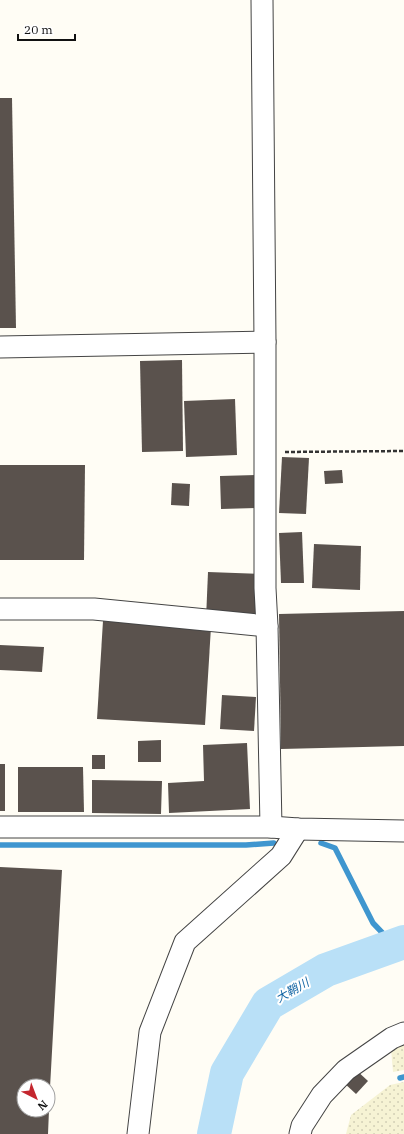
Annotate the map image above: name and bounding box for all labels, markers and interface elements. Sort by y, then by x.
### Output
scale bar [18,16,75,42]
text: 20 m [24,22,53,37]
water label: 大鞘川 [273,974,313,1005]
north arrow [16,1078,56,1118]
text: N [35,1097,51,1114]

